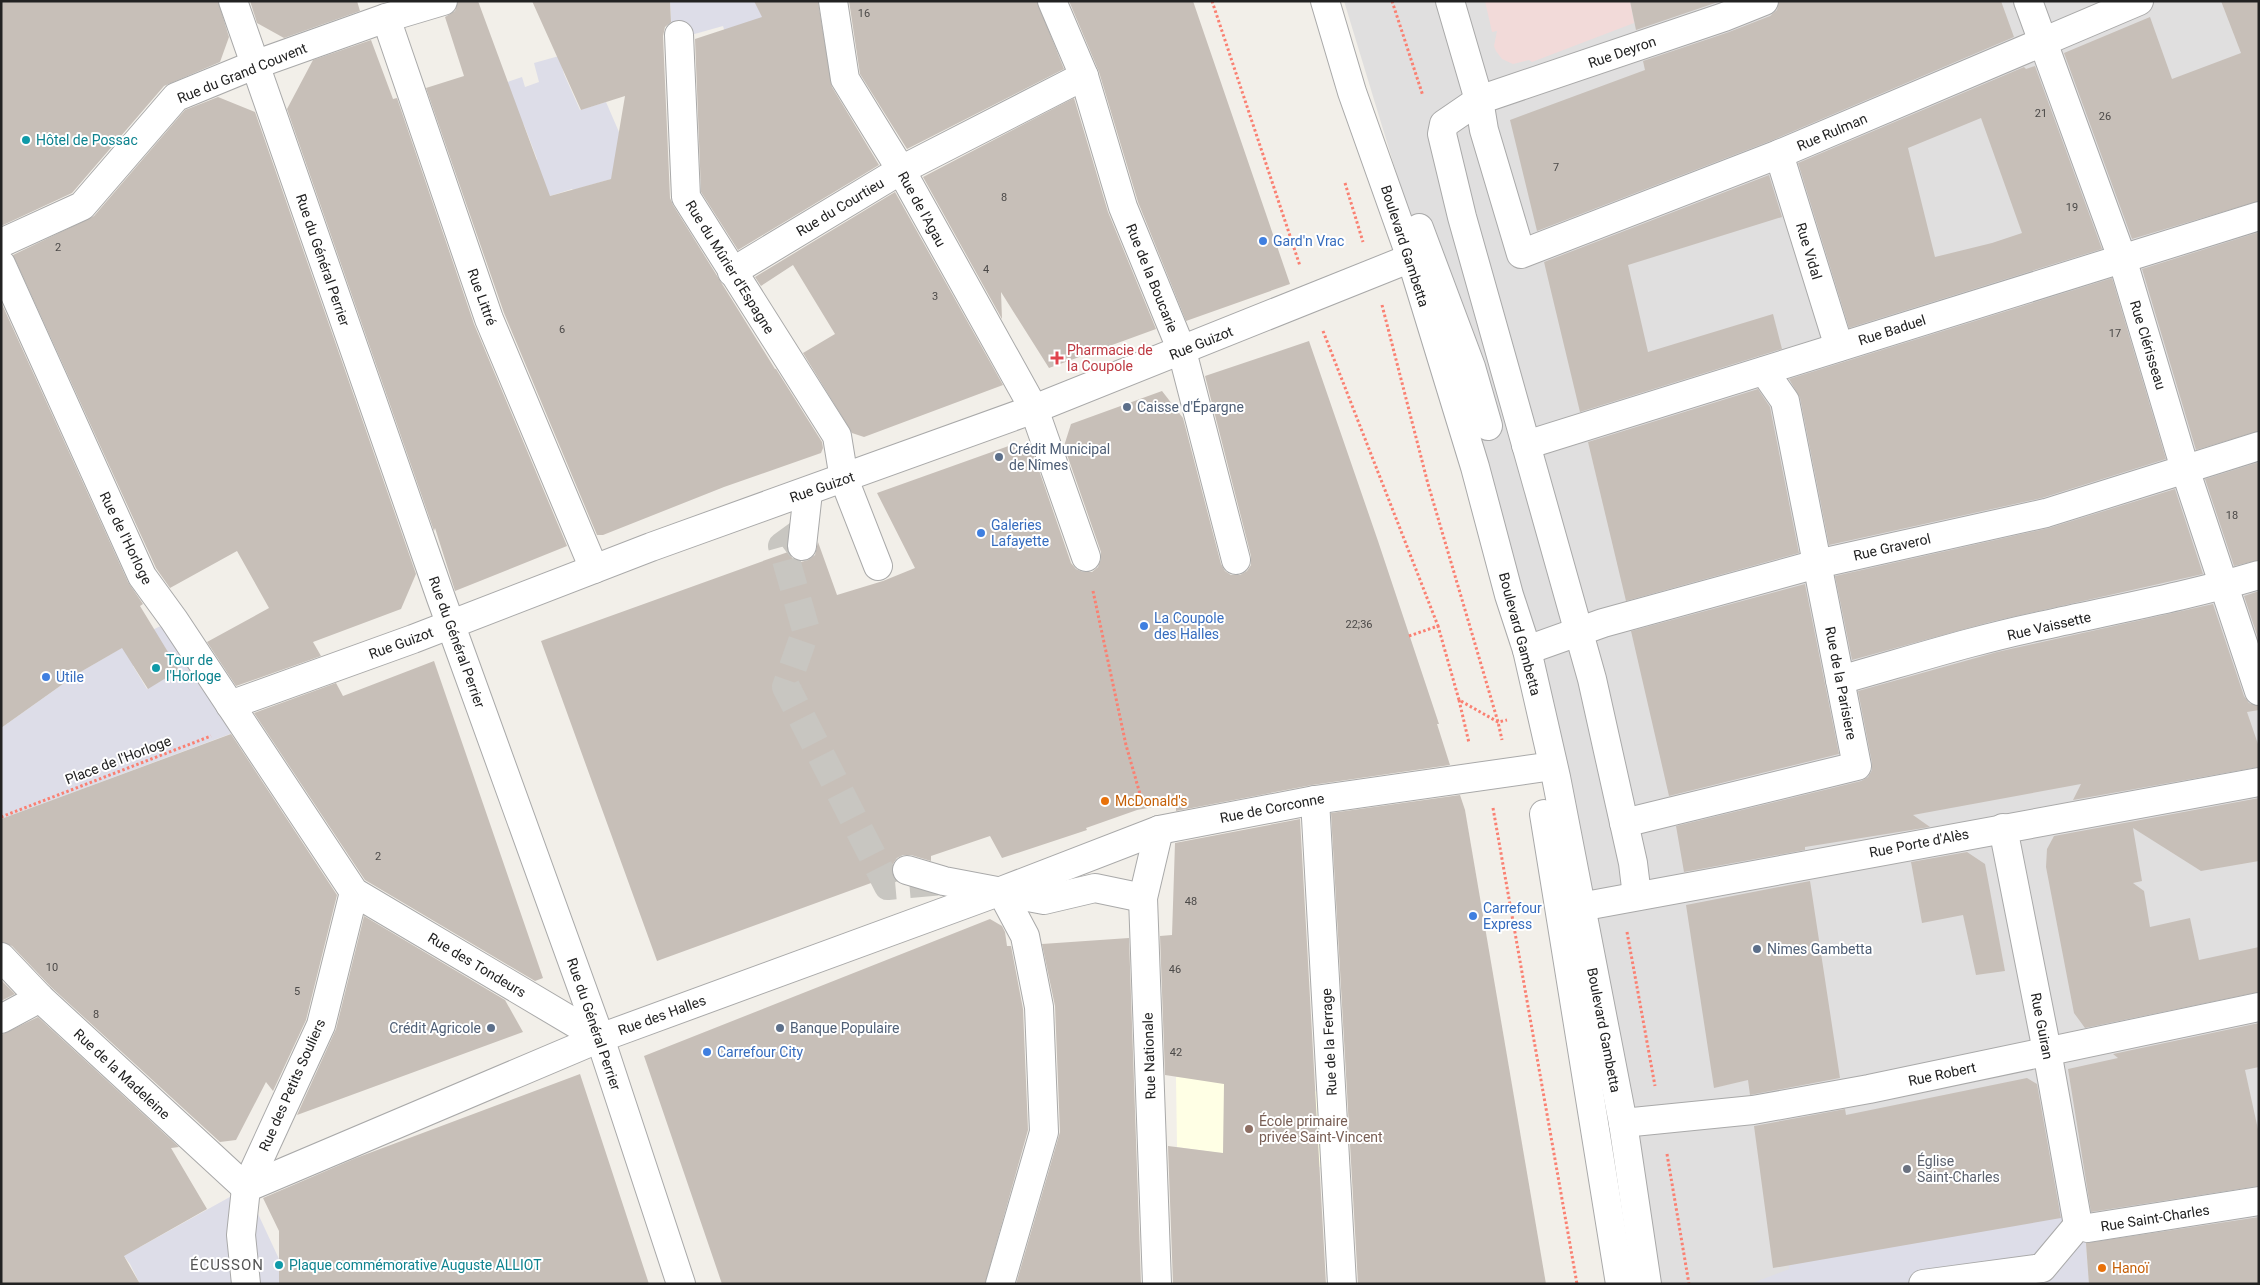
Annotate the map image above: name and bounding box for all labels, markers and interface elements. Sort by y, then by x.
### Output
house number: 16 [858,7,870,20]
street label: Rue Deyron [1586,33,1658,71]
street label: Rue du Grand Couvent [175,40,309,106]
house number: 21 [2035,107,2047,120]
street label: Rue Rulman [1795,110,1869,154]
house number: 26 [2099,110,2111,123]
place label: Hôtel de Possac [36,132,138,148]
marker: Hôtel de Possac [20,134,32,146]
house number: 7 [1553,161,1559,174]
street label: Rue de l'Agau [895,169,949,249]
street label: Rue du Courtieu [793,175,887,239]
street label: Boulevard Gambetta [1378,183,1432,309]
house number: 8 [1001,191,1007,204]
street label: Rue du Général Perrier [293,192,353,328]
street label: Rue du Mûrier d'Espagne [682,197,778,337]
house number: 19 [2066,201,2078,214]
street label: Rue de la Boucarie [1123,221,1181,335]
street label: Rue Vidal [1793,221,1825,281]
place label: Gard'n Vrac [1273,233,1344,249]
marker: Gard'n Vrac [1257,235,1269,247]
house number: 2 [55,241,61,254]
house number: 4 [983,263,989,276]
street label: Rue Littré [464,266,500,328]
house number: 3 [932,290,938,303]
street label: Rue Clérisseau [2127,298,2169,392]
street label: Rue Baduel [1856,312,1928,348]
house number: 6 [559,323,565,336]
street label: Rue Guizot [1167,323,1236,363]
house number: 17 [2109,327,2121,340]
place label: Pharmacie de la Coupole [1067,342,1153,374]
marker: Pharmacie de la Coupole [1051,352,1063,364]
place label: Caisse d'Épargne [1137,398,1244,415]
marker: Caisse d'Épargne [1121,401,1133,413]
place label: Crédit Municipal de Nîmes [1009,441,1110,473]
marker: Crédit Municipal de Nîmes [993,451,1005,463]
street label: Rue Guizot [788,468,857,506]
street label: Rue de l'Horloge [97,489,155,587]
house number: 18 [2226,509,2238,522]
place label: Galeries Lafayette [991,517,1049,549]
marker: Galeries Lafayette [975,527,987,539]
street label: Rue Graverol [1852,530,1932,564]
street label: Boulevard Gambetta [1496,571,1544,697]
street label: Rue du Général Perrier [426,574,488,710]
street label: Rue Vaissette [2006,609,2092,643]
place label: La Coupole des Halles [1154,610,1224,642]
house number: 22;36 [1345,618,1373,631]
marker: La Coupole des Halles [1138,620,1150,632]
street label: Rue Guizot [367,624,436,662]
street label: Rue de la Parisiere [1822,625,1860,741]
place label: Tour de l'Horloge [166,652,221,684]
marker: Tour de l'Horloge [150,662,162,674]
place label: Utile [56,669,84,685]
marker: Utile [40,671,52,683]
street label: Place de l'Horloge [63,732,173,788]
street label: Rue de Corconne [1218,790,1326,826]
place label: McDonald's [1115,793,1188,809]
marker: McDonald's [1099,795,1111,807]
street label: Rue Porte d'Alès [1868,825,1970,861]
house number: 2 [375,850,381,863]
house number: 48 [1185,895,1197,908]
place label: Carrefour Express [1483,900,1542,932]
marker: Carrefour Express [1467,910,1479,922]
street label: Rue des Tondeurs [425,929,529,1001]
place label: Nimes Gambetta [1767,941,1872,957]
marker: Nimes Gambetta [1751,943,1763,955]
street label: Rue du Général Perrier [564,956,624,1092]
house number: 10 [46,961,58,974]
house number: 46 [1169,963,1181,976]
street label: Boulevard Gambetta [1584,966,1624,1094]
house number: 5 [294,985,300,998]
street label: Rue de la Ferrage [1318,988,1340,1096]
street label: Rue Guiran [2028,991,2056,1061]
street label: Rue des Halles [616,992,708,1038]
house number: 8 [93,1008,99,1021]
street label: Rue Nationale [1139,1012,1159,1100]
street label: Rue des Petits Souliers [256,1016,328,1154]
place label: Crédit Agricole [389,1020,481,1036]
place label: Banque Populaire [790,1020,899,1036]
marker: Crédit Agricole [485,1022,497,1034]
marker: Banque Populaire [774,1022,786,1034]
street label: Rue de la Madeleine [71,1025,173,1123]
place label: Carrefour City [717,1044,803,1060]
marker: Carrefour City [701,1046,713,1058]
house number: 42 [1170,1046,1182,1059]
street label: Rue Robert [1907,1059,1978,1089]
place label: École primaire privée Saint-Vincent [1259,1112,1383,1145]
marker: École primaire privée Saint-Vincent [1243,1123,1255,1135]
place label: Église Saint-Charles [1917,1152,2000,1185]
marker: Église Saint-Charles [1901,1163,1913,1175]
street label: Rue Saint-Charles [2099,1201,2211,1235]
district label: ÉCUSSON [190,1256,264,1274]
place label: Plaque commémorative Auguste ALLIOT [289,1257,542,1273]
marker: Plaque commémorative Auguste ALLIOT [273,1259,285,1271]
place label: Hanoï [2112,1260,2149,1276]
marker: Hanoï [2096,1262,2108,1274]

